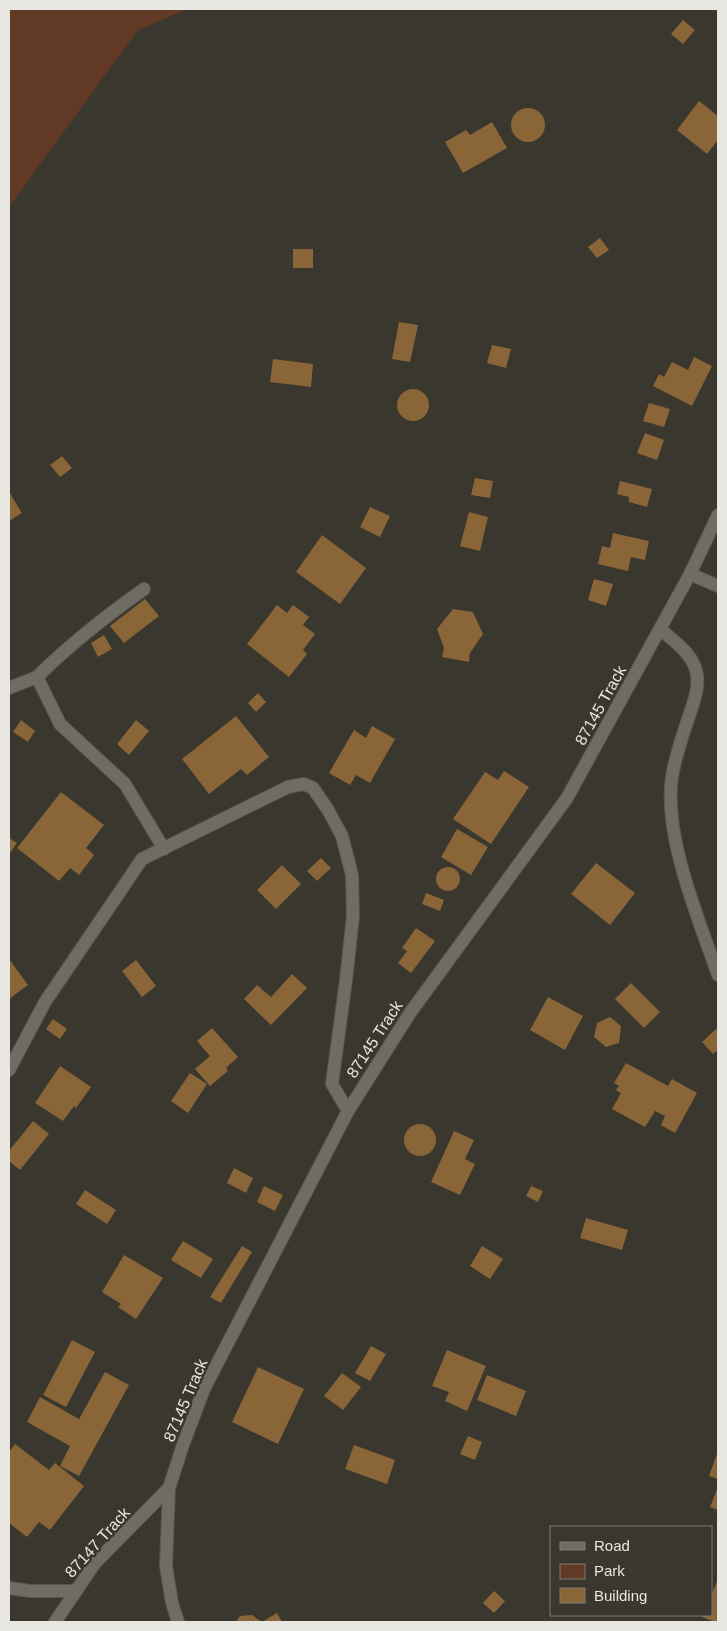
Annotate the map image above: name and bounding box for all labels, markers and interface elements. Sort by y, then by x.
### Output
street label: 87145 Track [572,662,630,748]
street label: 87145 Track [343,997,406,1081]
street label: 87145 Track [160,1355,211,1444]
street label: 87147 Track [62,1503,134,1581]
legend [550,1526,712,1616]
text: Road [594,1537,630,1554]
text: Park [594,1562,625,1579]
text: Building [594,1587,647,1604]

